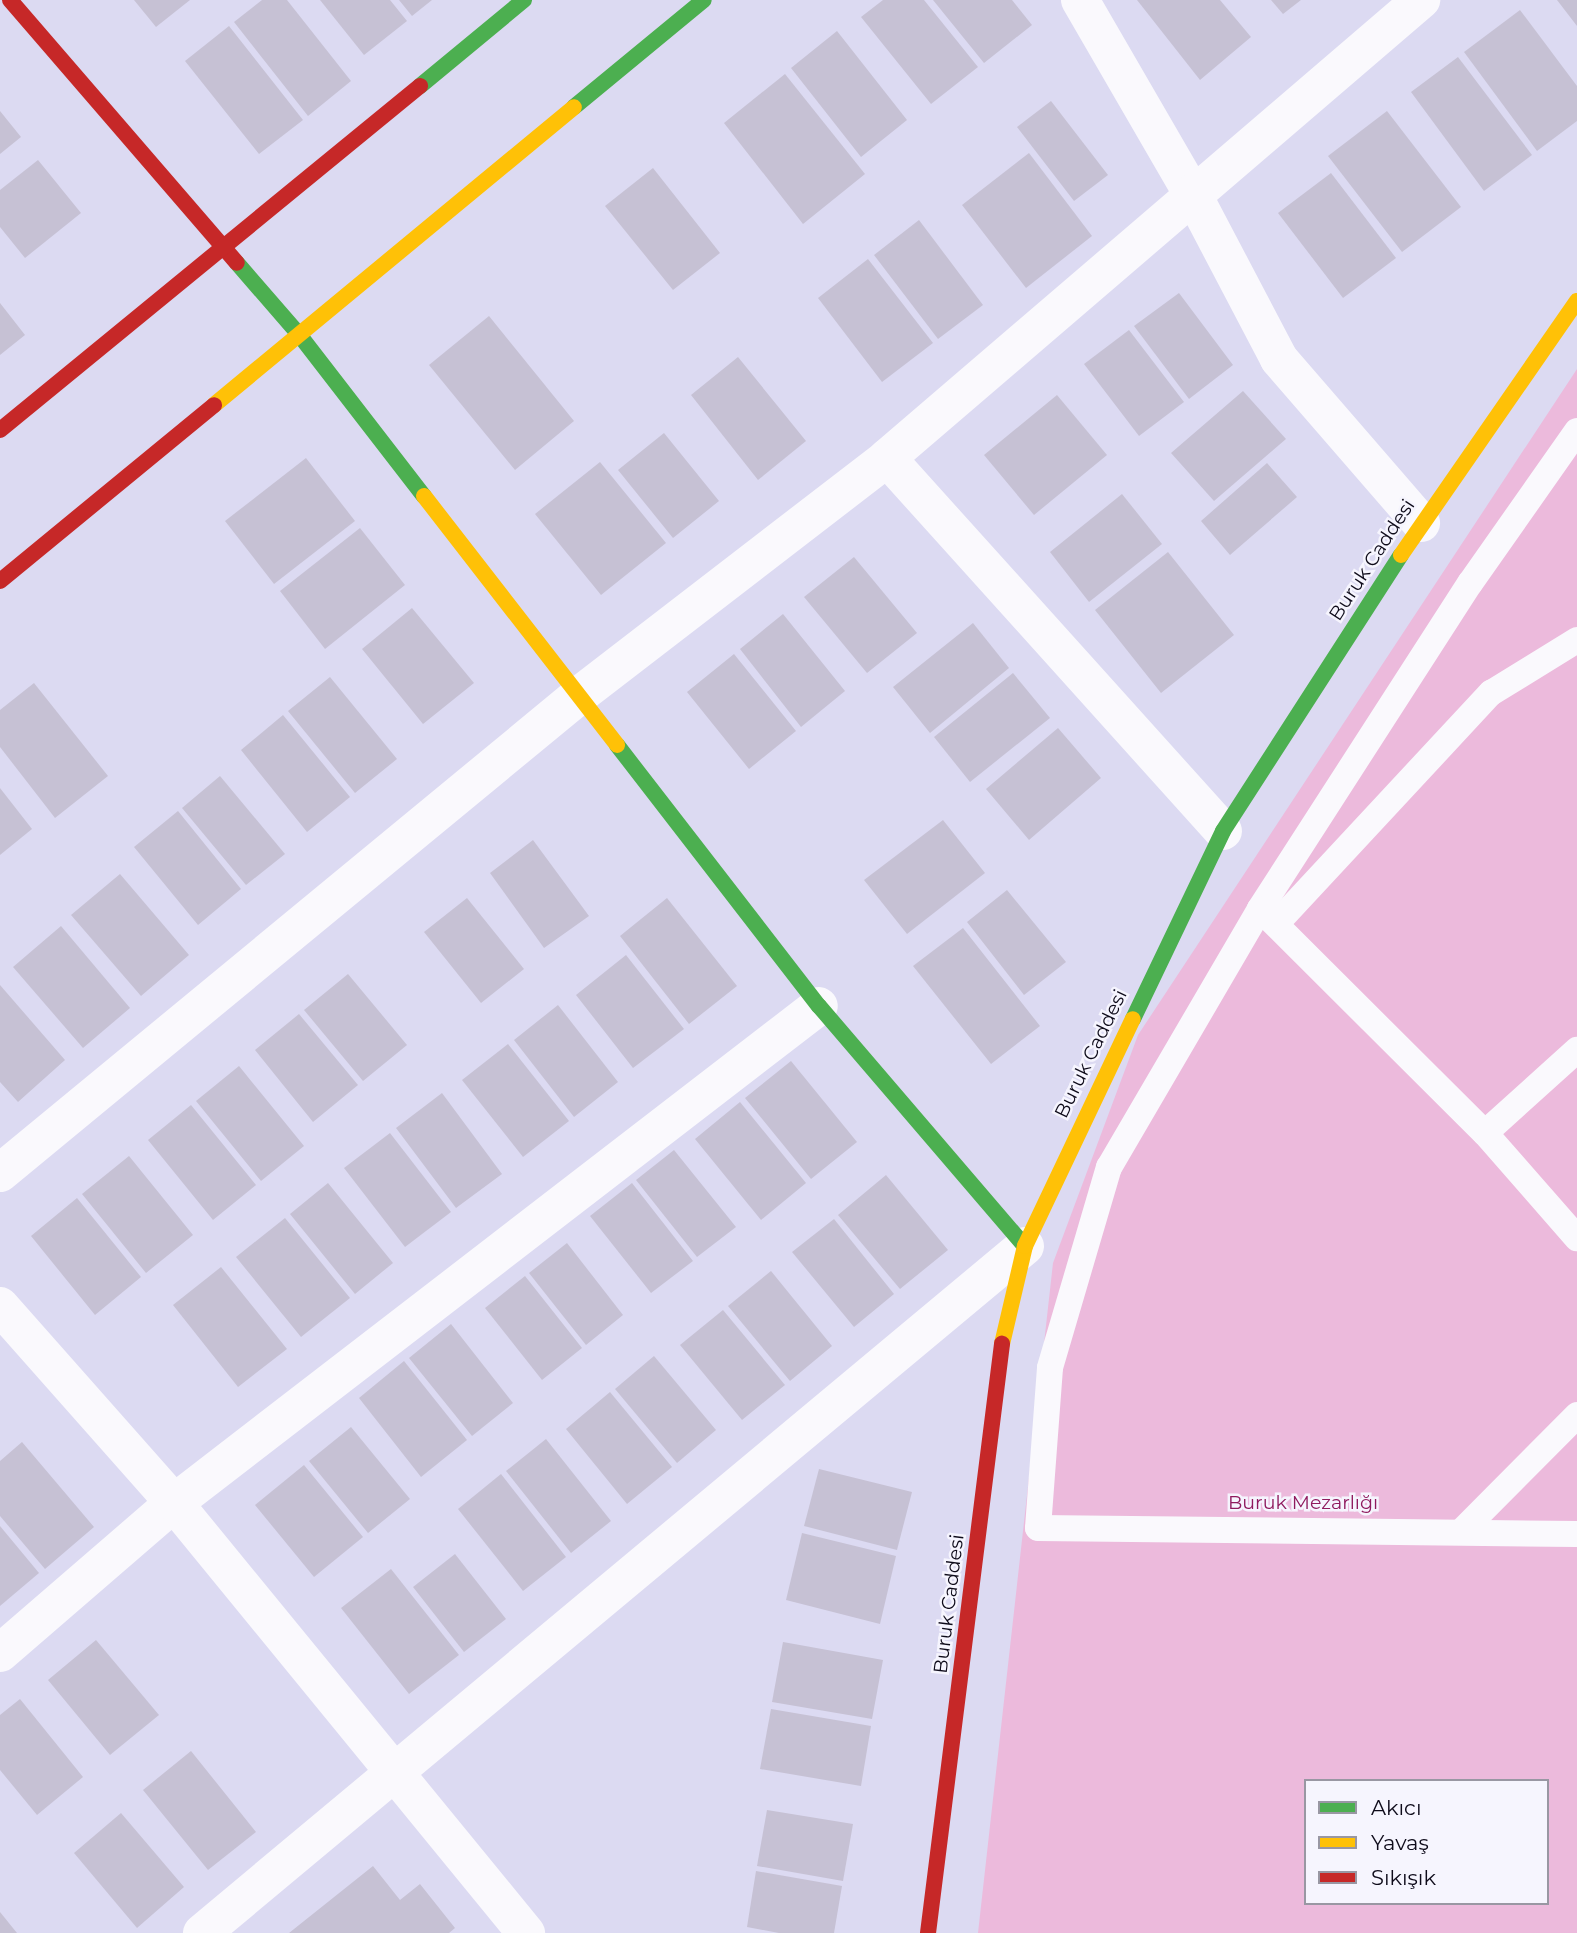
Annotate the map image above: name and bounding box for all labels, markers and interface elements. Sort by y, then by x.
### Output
street label: Buruk Caddesi [1324,495,1420,625]
street label: Buruk Caddesi [1050,986,1132,1122]
park label: Buruk Mezarlığı [1228,1492,1378,1514]
street label: Buruk Caddesi [929,1533,969,1675]
legend [1304,1779,1549,1905]
text: Akıcı [1371,1795,1422,1820]
text: Yavaş [1371,1830,1429,1855]
text: Sıkışık [1371,1865,1436,1890]

